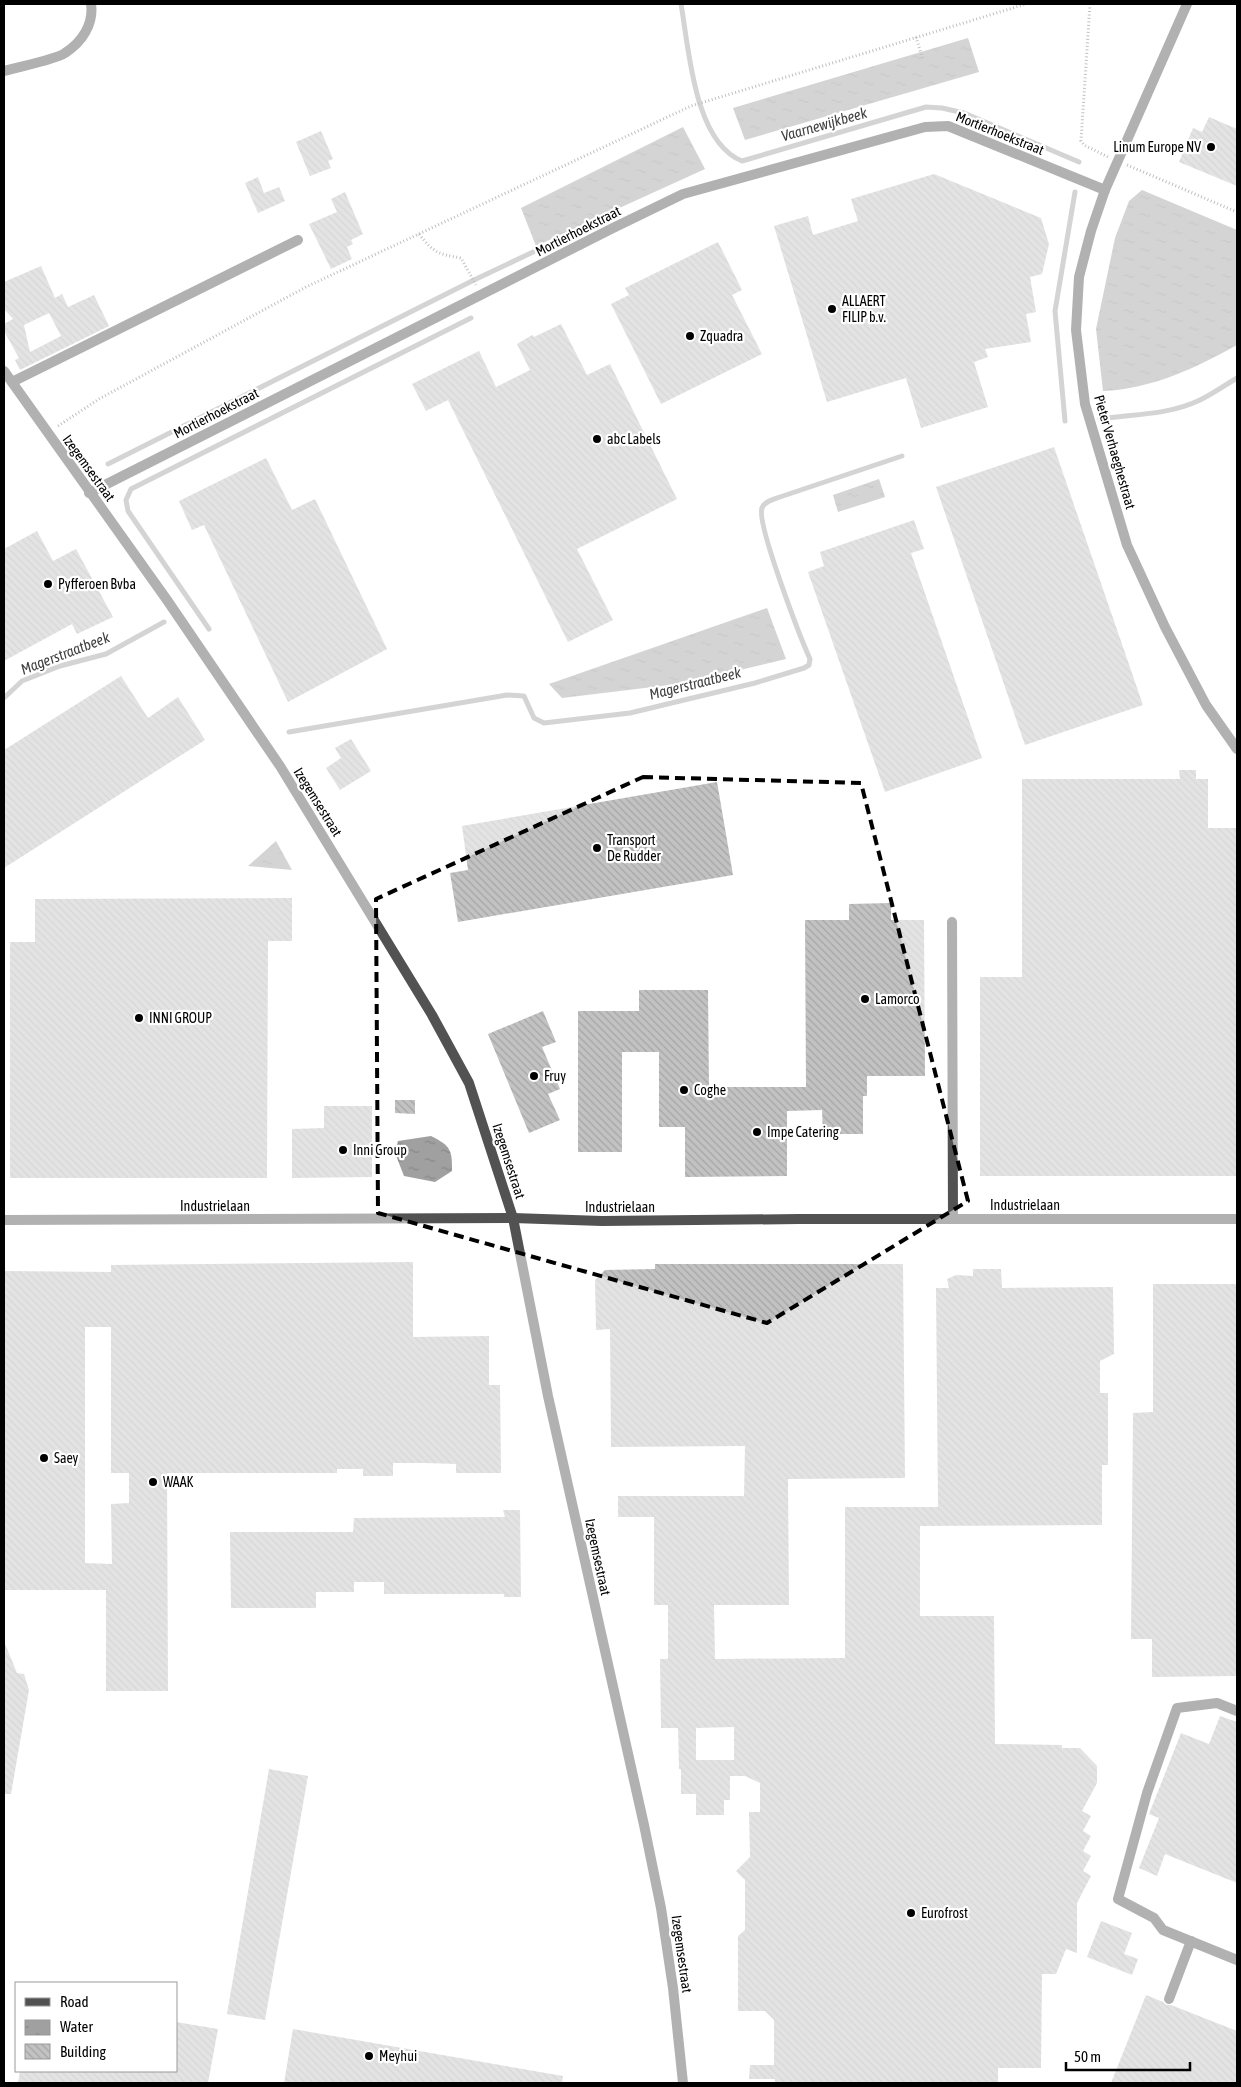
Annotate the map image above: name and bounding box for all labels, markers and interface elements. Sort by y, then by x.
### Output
water label: Vaarnewijkbeek [779,103,869,144]
street label: Mortierhoekstraat [954,108,1046,158]
place label: Linum Europe NV [1113,139,1201,155]
marker: Linum Europe NV [1205,141,1217,153]
street label: Mortierhoekstraat [533,203,623,259]
place label: ALLAERT FILIP b.v. [842,293,886,325]
marker: ALLAERT FILIP b.v. [826,303,838,315]
place label: Zquadra [700,328,743,344]
marker: Zquadra [684,330,696,342]
street label: Mortierhoekstraat [171,385,261,441]
street label: Pieter Verhaeghestraat [1091,393,1139,511]
place label: abc Labels [607,431,661,447]
street label: Izegemsestraat [60,432,118,504]
marker: abc Labels [591,433,603,445]
place label: Pyfferoen Bvba [58,576,136,592]
marker: Pyfferoen Bvba [42,578,54,590]
water label: Magerstraatbeek [18,628,112,678]
water label: Magerstraatbeek [647,663,743,703]
street label: Izegemsestraat [290,765,346,839]
place label: Transport De Rudder [607,832,662,864]
marker: Transport De Rudder [591,842,603,854]
place label: Lamorco [875,991,919,1007]
marker: Lamorco [859,993,871,1005]
place label: INNI GROUP [149,1010,212,1026]
marker: INNI GROUP [133,1012,145,1024]
place label: Fruy [544,1068,566,1084]
marker: Fruy [528,1070,540,1082]
place label: Coghe [694,1082,726,1098]
marker: Coghe [678,1084,690,1096]
street label: Izegemsestraat [489,1121,529,1201]
place label: Impe Catering [767,1124,839,1140]
marker: Impe Catering [751,1126,763,1138]
place label: Inni Group [353,1142,407,1158]
marker: Inni Group [337,1144,349,1156]
street label: Industrielaan [990,1197,1060,1213]
street label: Industrielaan [180,1198,250,1214]
street label: Industrielaan [585,1199,655,1215]
place label: Saey [54,1450,79,1466]
marker: Saey [38,1452,50,1464]
place label: WAAK [163,1474,194,1490]
marker: WAAK [147,1476,159,1488]
street label: Izegemsestraat [582,1517,614,1597]
place label: Eurofrost [921,1905,968,1921]
marker: Eurofrost [905,1907,917,1919]
street label: Izegemsestraat [669,1914,695,1994]
legend [15,1982,178,2072]
text: Road [60,1993,89,2010]
text: Water [60,2018,93,2035]
scale bar [1066,2040,1190,2072]
text: Building [60,2043,106,2060]
place label: Meyhui [379,2048,417,2064]
text: 50 m [1074,2048,1101,2065]
marker: Meyhui [363,2050,375,2062]

